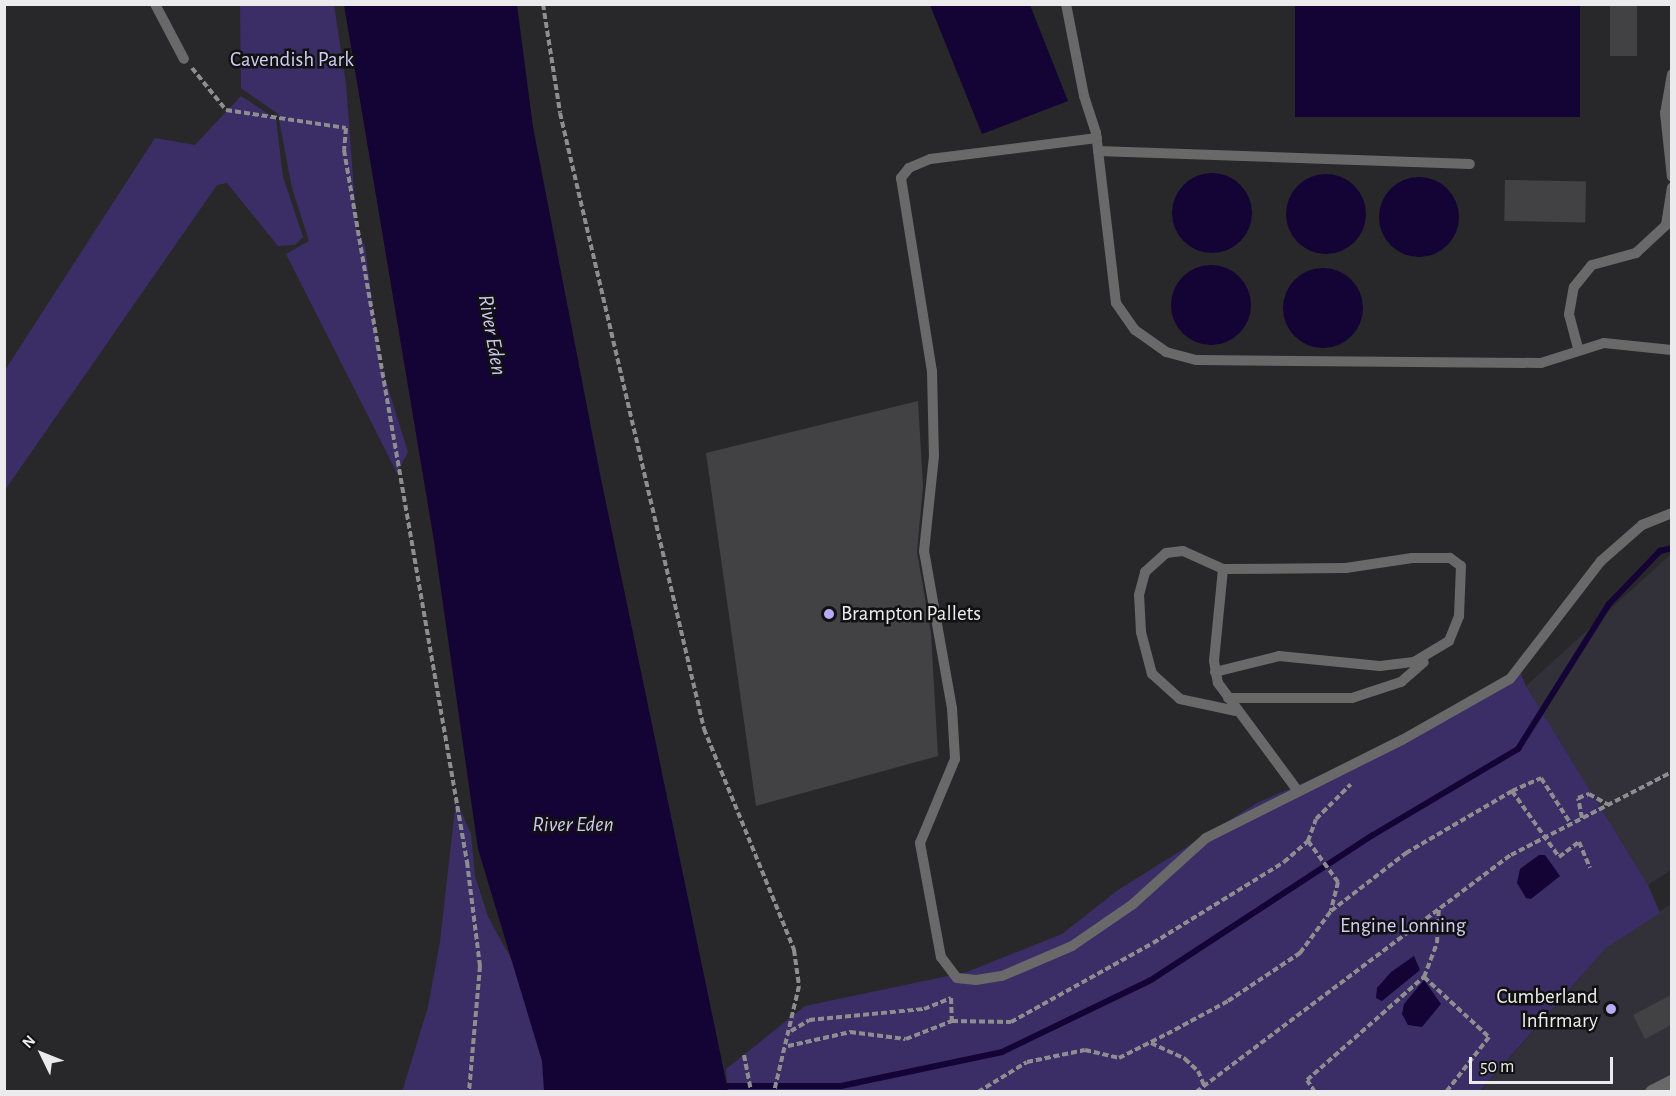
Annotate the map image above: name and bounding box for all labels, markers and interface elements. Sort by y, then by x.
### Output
park label: Cavendish Park [230,47,354,73]
water label: River Eden [472,293,512,377]
place label: Brampton Pallets [841,601,981,627]
marker: Brampton Pallets [822,607,836,621]
water label: River Eden [532,812,614,838]
park label: Engine Lonning [1340,913,1466,939]
place label: Cumberland Infirmary [1496,984,1598,1034]
marker: Cumberland Infirmary [1602,1000,1620,1018]
north arrow [12,1024,72,1084]
text: N [19,1032,38,1051]
scale bar [1472,1045,1616,1083]
text: 50 m [1480,1058,1514,1076]

